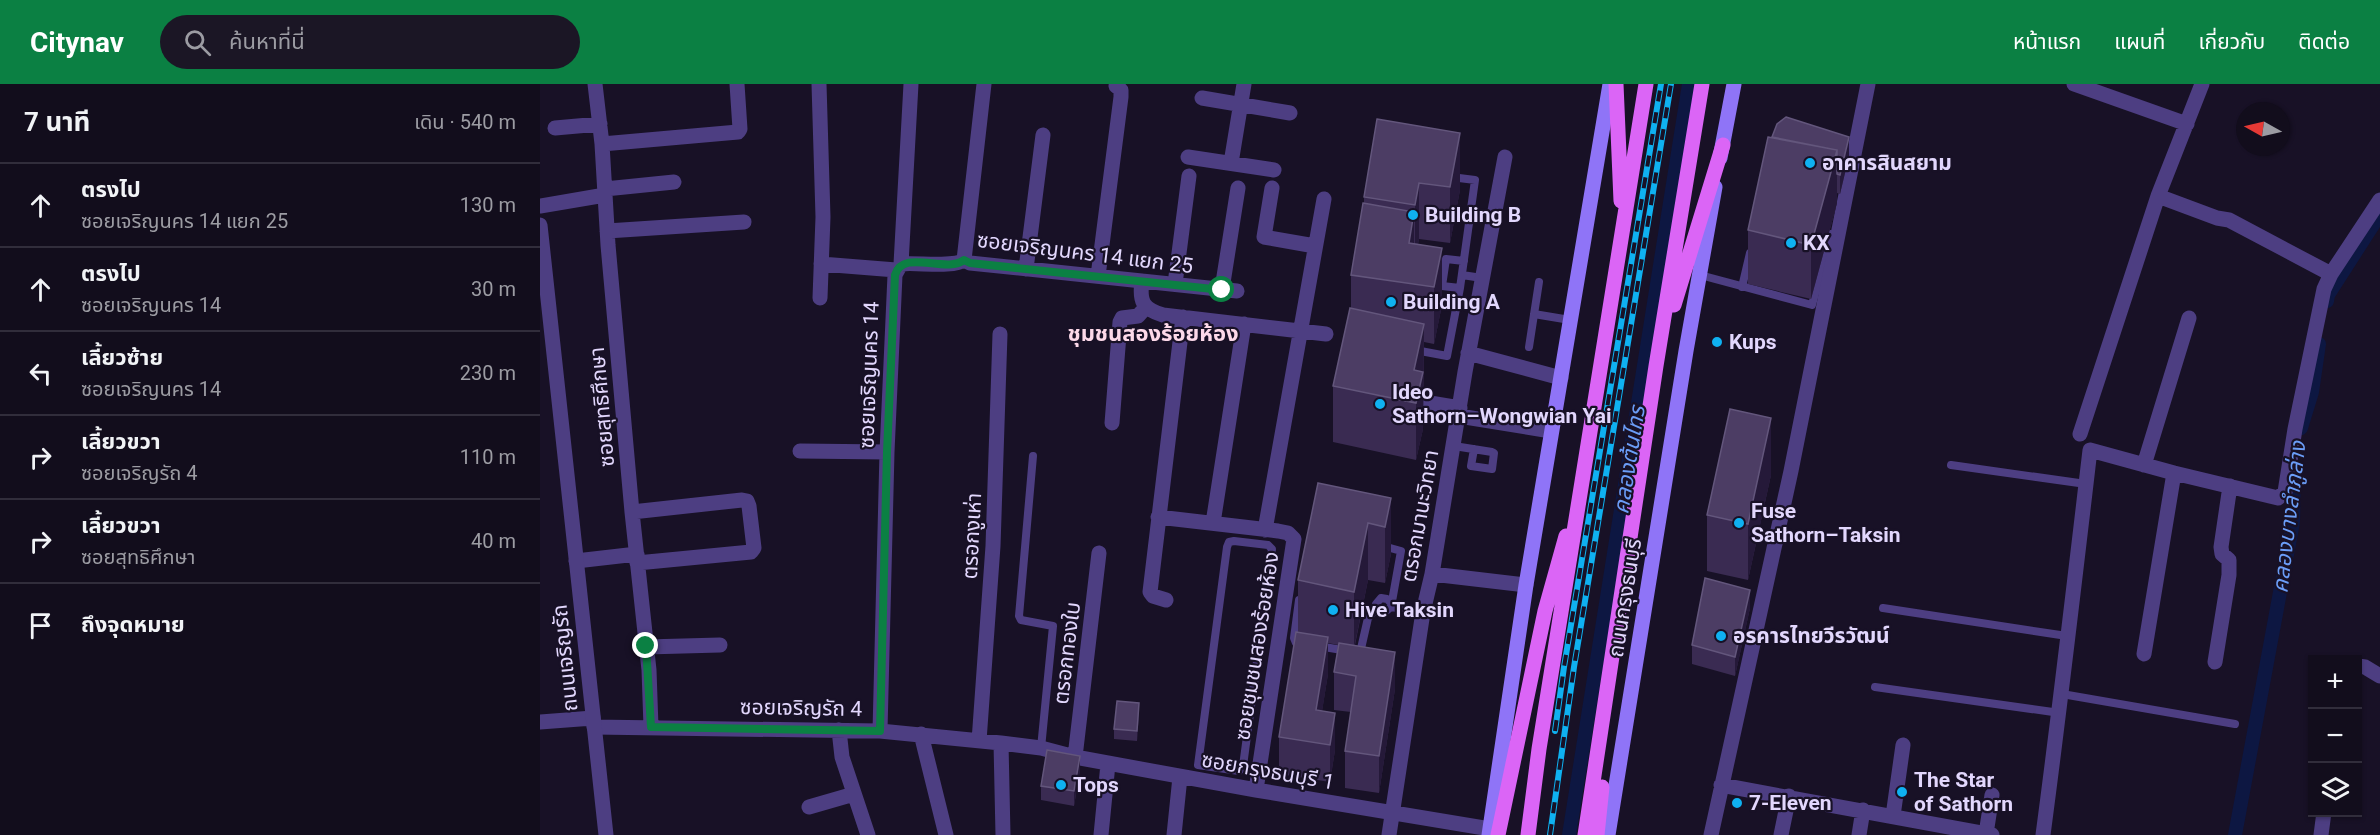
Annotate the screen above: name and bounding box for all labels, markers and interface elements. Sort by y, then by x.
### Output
search box [160,15,580,69]
text: Citynav [30,26,124,59]
icon: search [181,26,214,59]
text: ค้นหาที่นี่ [229,29,305,54]
text: หน้าแรก [2013,30,2081,54]
text: แผนที่ [2114,30,2165,54]
text: เกี่ยวกับ [2198,30,2265,54]
text: ติดต่อ [2298,30,2350,54]
north arrow [2236,102,2290,156]
text: 7 นาที [24,107,90,137]
text: เดิน · 540 m [414,110,516,134]
place label: อาคารสินสยาม [1822,151,1952,175]
marker: อาคารสินสยาม [1803,156,1817,170]
text: ตรงไป [81,177,141,202]
icon: ahead [24,189,57,222]
text: 130 m [460,193,516,217]
place label: Building B [1425,203,1521,227]
marker: Building B [1406,208,1420,222]
text: ซอยเจริญนคร 14 แยก 25 [81,209,288,233]
street label: ซอยเจริญนคร 14 แยก 25 [976,228,1194,278]
place label: KX [1803,231,1830,255]
marker: KX [1784,236,1798,250]
text: ตรงไป [81,261,141,286]
icon: ahead [24,273,57,306]
route start [1208,276,1234,302]
text: 30 m [471,277,516,301]
place label: Building A [1403,290,1501,314]
text: ซอยเจริญนคร 14 [81,293,221,317]
marker: Building A [1384,295,1398,309]
street label: ซอยเจริญนคร 14 [854,301,884,449]
district label: ชุมชนสองร้อยห้อง [1067,321,1239,347]
place label: Kups [1729,330,1777,354]
marker: Kups [1710,335,1724,349]
text: เลี้ยวซ้าย [81,345,163,370]
street label: ซอยสุทธิศึกษา [585,346,620,468]
icon: left [24,357,57,390]
text: 230 m [460,361,516,385]
text: ซอยเจริญนคร 14 [81,377,221,401]
place label: Ideo Sathorn–Wongwian Yai [1392,380,1612,428]
marker: Ideo Sathorn–Wongwian Yai [1373,397,1387,411]
water label: คลองต้นไทร [1608,402,1650,516]
text: เลี้ยวขวา [81,429,161,454]
water label: คลองบางลำภูล่าง [2267,439,2312,594]
icon: right [24,441,57,474]
text: 110 m [460,445,516,469]
street label: ตรอกมานะวิทยา [1397,448,1443,584]
text: ซอยเจริญรัถ 4 [81,461,197,485]
street label: ตรอกงูเห่า [958,492,987,580]
place label: Fuse Sathorn–Taksin [1751,499,1901,547]
text: เลี้ยวขวา [81,513,161,538]
marker: Fuse Sathorn–Taksin [1732,516,1746,530]
icon: right [24,525,57,558]
text: 40 m [471,529,516,553]
street label: ถนนกรุงธนบุรี [1604,537,1647,659]
text: ซอยสุทธิศึกษา [81,545,195,569]
street label: ซอยชุมชนสองร้อยห้อง [1230,550,1285,742]
place label: Hive Taksin [1345,598,1454,622]
street label: ตรอกทองใบ [1049,600,1085,706]
street label: ถนนเจริญรัถ [547,603,583,713]
marker: Hive Taksin [1326,603,1340,617]
icon: arrive [24,609,57,642]
text: ถึงจุดหมาย [81,612,185,637]
place label: อรคารไทยวีรวัฒน์ [1733,624,1890,648]
marker: อรคารไทยวีรวัฒน์ [1714,629,1728,643]
route end [632,632,658,658]
map controls [2308,655,2362,817]
button: + [2308,655,2362,709]
street label: ซอยเจริญรัถ 4 [740,695,862,721]
button: − [2308,709,2362,763]
street label: ซอยกรุงธนบุรี 1 [1199,747,1336,795]
button: layers [2308,763,2362,817]
place label: The Star of Sathorn [1914,768,2013,816]
place label: Tops [1073,773,1119,797]
marker: Tops [1054,778,1068,792]
marker: The Star of Sathorn [1895,785,1909,799]
place label: 7-Eleven [1749,791,1832,815]
marker: 7-Eleven [1730,796,1744,810]

